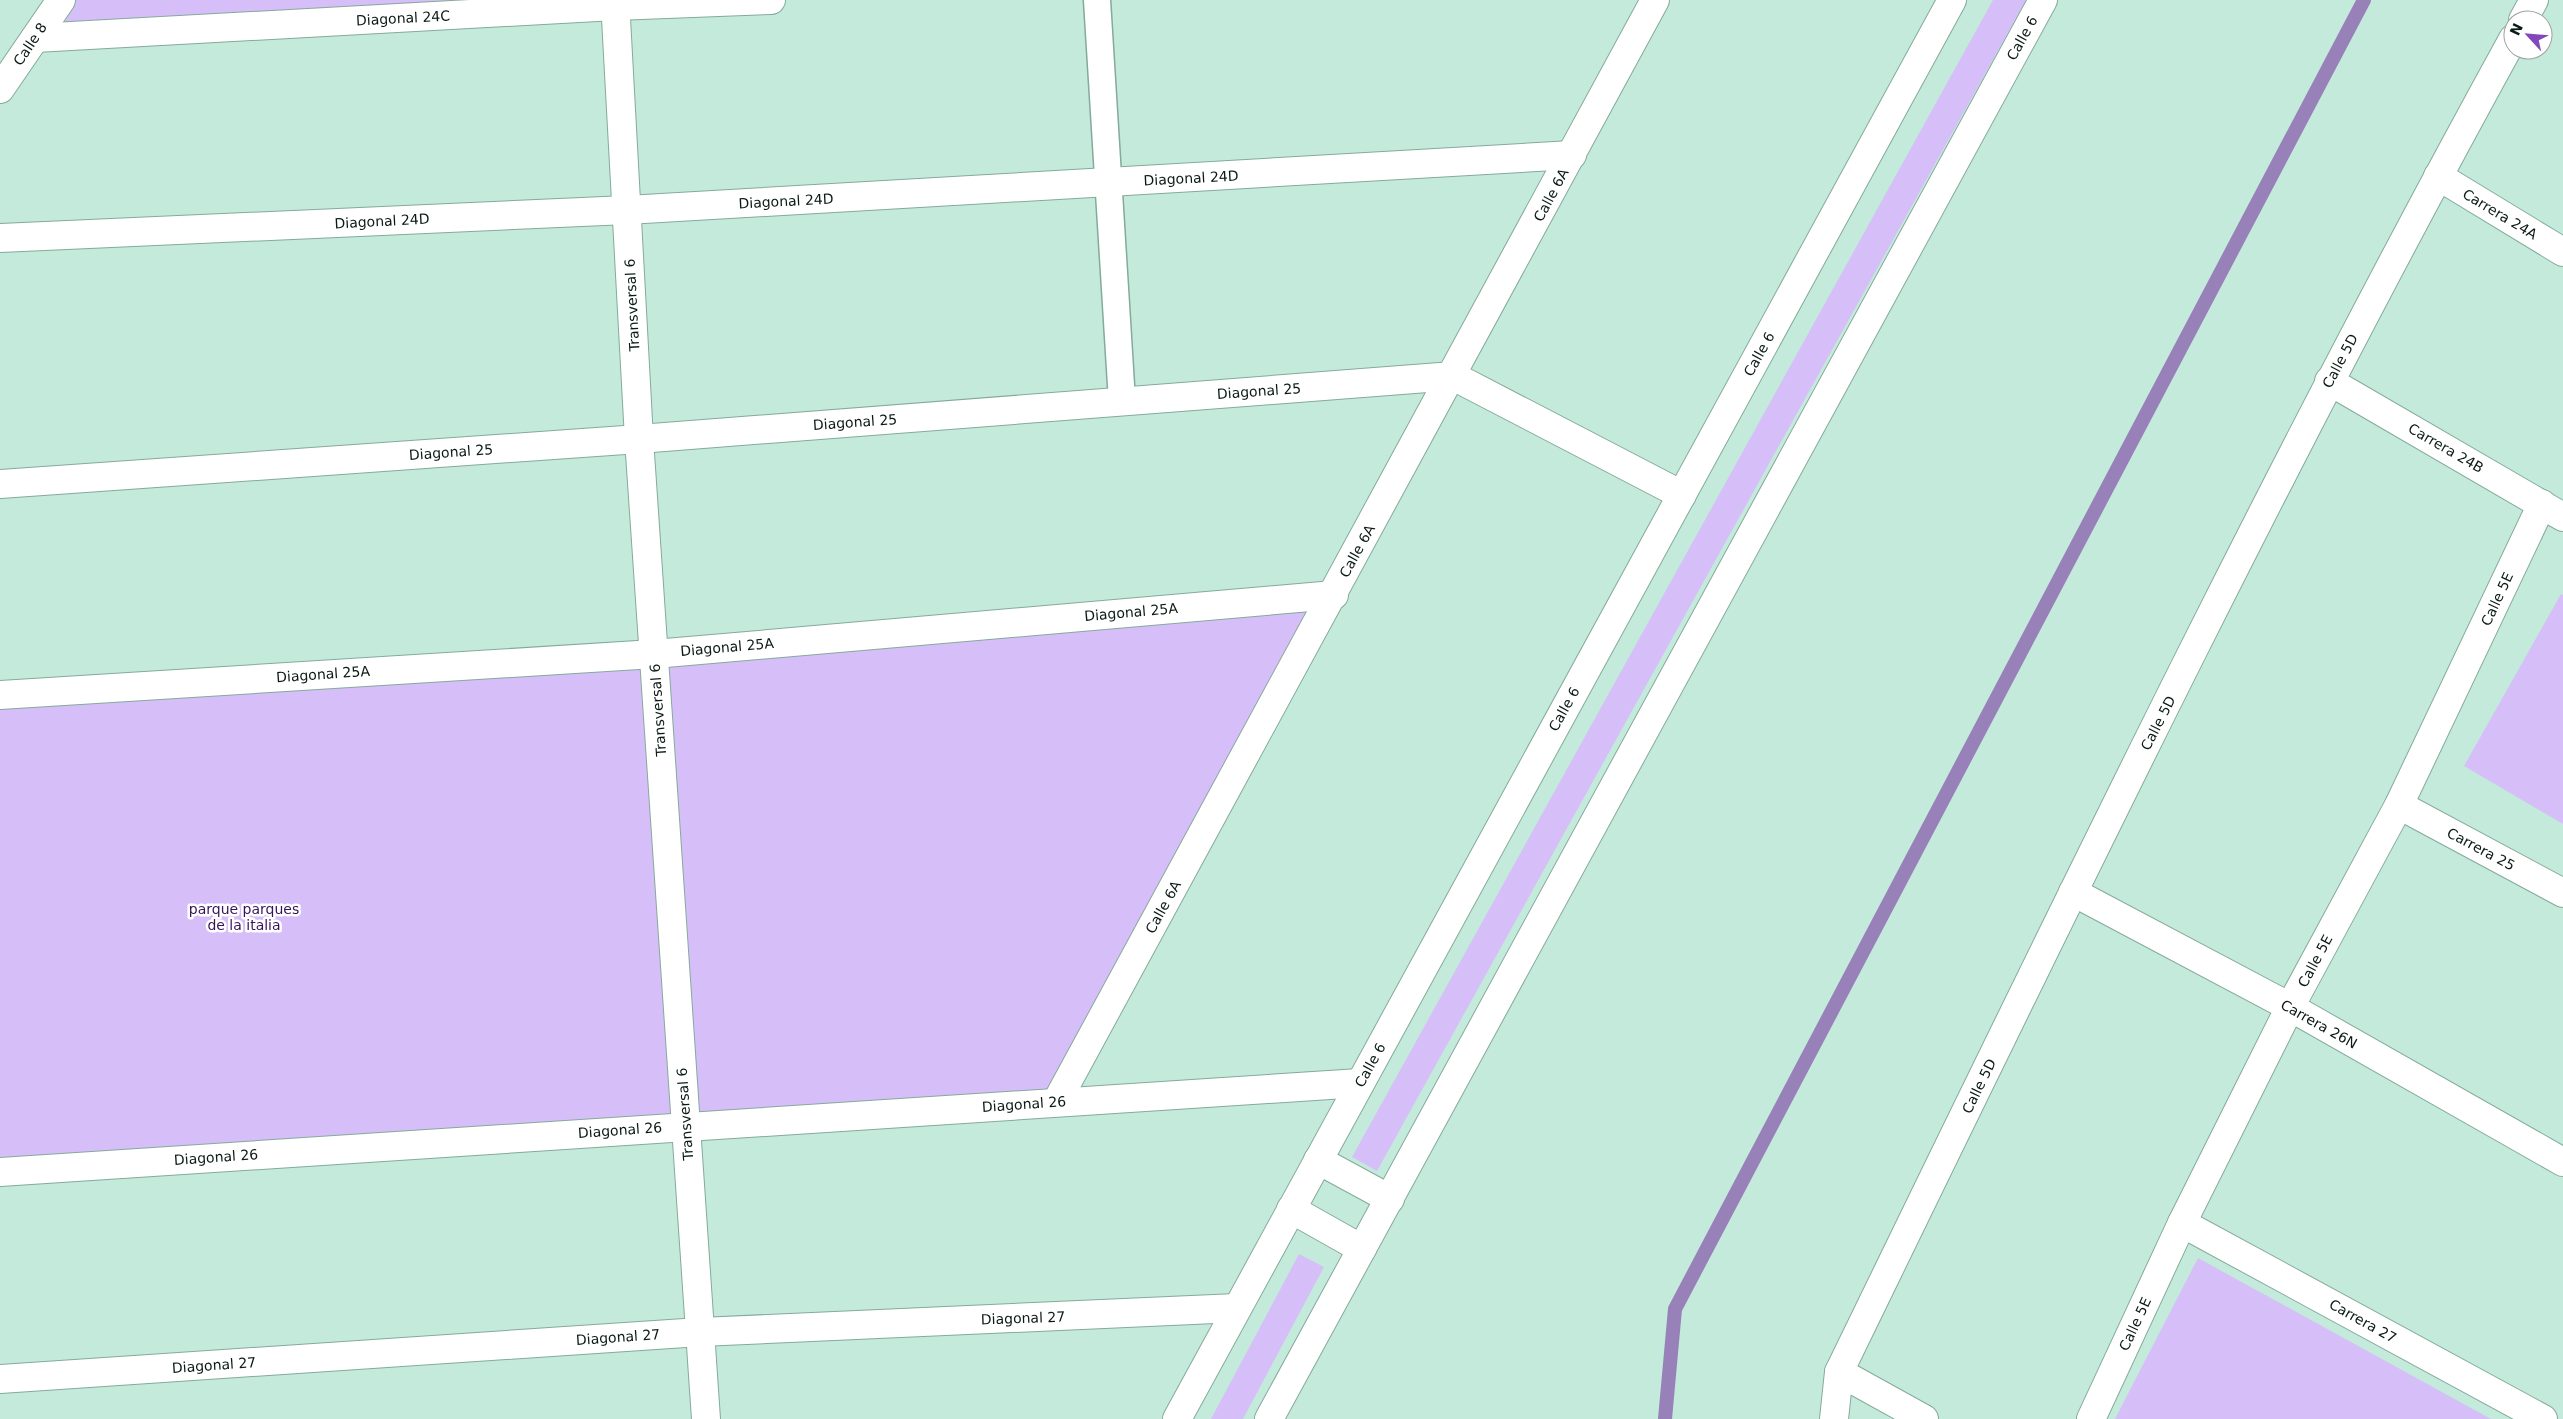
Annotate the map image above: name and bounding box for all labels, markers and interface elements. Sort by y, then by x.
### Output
street label: Diagonal 24C [356,8,451,28]
north arrow [2503,10,2553,60]
street label: Calle 6 [2003,13,2041,63]
street label: Calle 8 [10,20,50,68]
text: N [2507,21,2526,38]
street label: Calle 6A [1530,165,1572,224]
street label: Diagonal 24D [1143,168,1239,188]
street label: Carrera 24A [2460,185,2541,243]
street label: Diagonal 24D [738,191,834,211]
street label: Diagonal 24D [334,211,430,231]
street label: Transversal 6 [622,258,642,353]
street label: Calle 6 [1740,329,1778,379]
street label: Calle 5D [2319,331,2361,391]
street label: Diagonal 25 [1216,380,1302,402]
street label: Diagonal 25 [812,411,898,433]
street label: Carrera 24B [2406,420,2486,476]
street label: Diagonal 25 [408,441,494,463]
street label: Calle 6A [1336,522,1378,580]
street label: Calle 5E [2478,570,2516,628]
street label: Diagonal 25A [1084,600,1179,624]
street label: Diagonal 25A [680,635,775,659]
street label: Diagonal 25A [276,663,371,685]
street label: Transversal 6 [647,663,669,758]
street label: Calle 6 [1545,684,1583,734]
street label: Calle 5D [2138,693,2178,753]
street label: Carrera 25 [2444,824,2518,874]
street label: Calle 6A [1142,878,1184,936]
park label: parque parques de la italia [189,901,299,933]
street label: Calle 5E [2295,932,2335,990]
street label: Carrera 26N [2278,996,2360,1052]
street label: Calle 6 [1351,1040,1389,1090]
street label: Calle 5D [1959,1056,1999,1116]
street label: Transversal 6 [674,1067,696,1162]
street label: Diagonal 26 [981,1093,1067,1115]
street label: Diagonal 26 [577,1119,663,1141]
street label: Diagonal 26 [173,1146,259,1168]
street label: Calle 5E [2116,1295,2154,1353]
street label: Carrera 27 [2327,1296,2399,1346]
street label: Diagonal 27 [981,1309,1065,1327]
street label: Diagonal 27 [575,1326,661,1348]
street label: Diagonal 27 [171,1354,257,1376]

